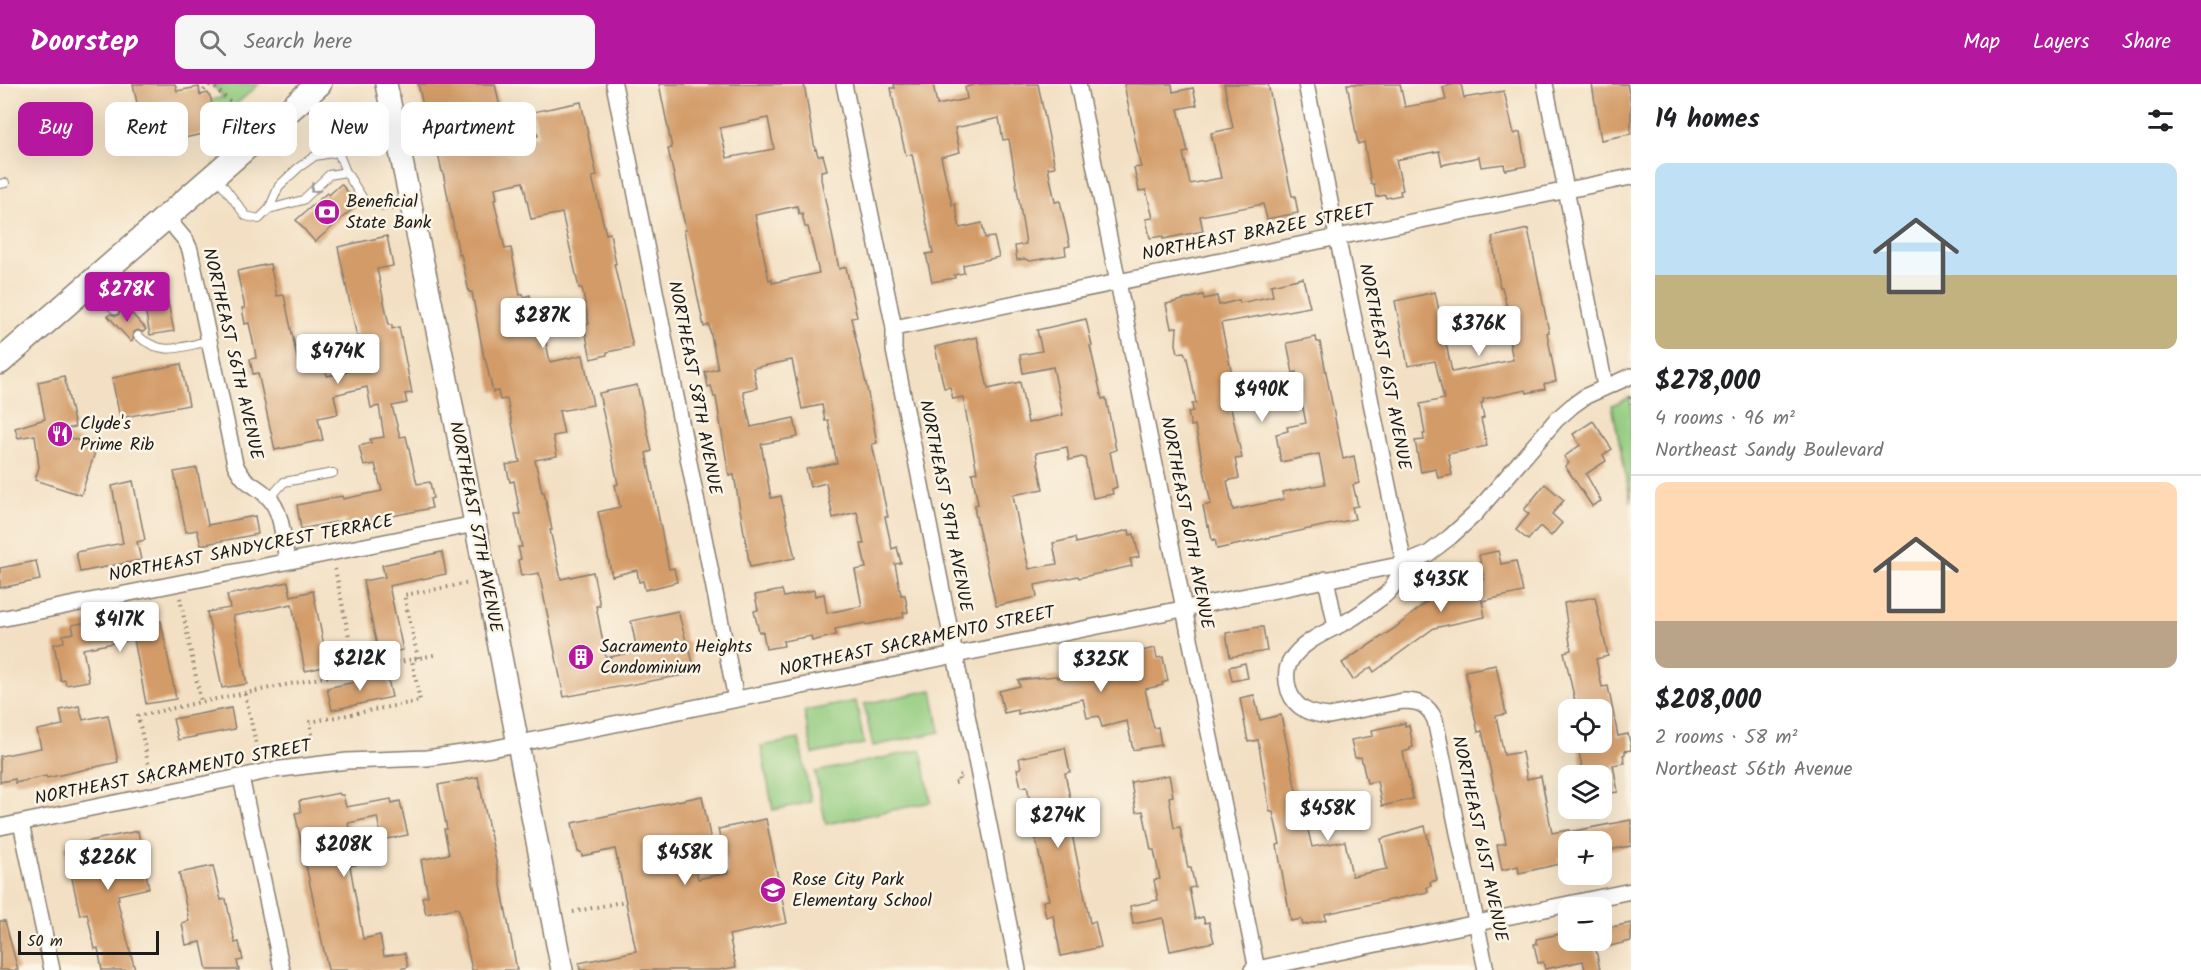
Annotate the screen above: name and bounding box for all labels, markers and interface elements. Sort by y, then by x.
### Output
search box [175,15,595,69]
text: Doorstep [30,20,139,65]
text: Search here [244,25,352,60]
icon: search [196,26,229,59]
text: Map [1963,26,2000,59]
text: Layers [2033,26,2089,59]
text: Share [2122,26,2171,59]
text: 14 homes [1655,99,1760,141]
chip: Buy [18,102,93,156]
chip: Rent [105,102,188,156]
chip: Filters [200,102,297,156]
chip: New [309,102,389,156]
chip: Apartment [401,102,536,156]
icon: filters [2144,104,2177,137]
one-way arrow [310,182,321,193]
place label: Beneficial State Bank [346,188,432,238]
street label: NORTHEAST BRAZEE STREET [1139,196,1378,270]
bank icon: Beneficial State Bank [312,197,342,227]
icon: home [1862,202,1970,310]
street label: NORTHEAST 56TH AVENUE [194,245,271,463]
street label: NORTHEAST 61ST AVENUE [1350,261,1418,473]
pin: $278K [85,272,169,323]
text: $278K [99,275,155,307]
street label: NORTHEAST 58TH AVENUE [659,279,729,498]
pin: $287K [501,298,585,349]
text: $287K [515,301,571,333]
pin: $376K [1437,306,1521,357]
text: $376K [1451,309,1507,341]
pin: $474K [296,334,380,385]
text: $474K [310,337,366,369]
text: $278,000 [1655,361,1760,403]
pin: $490K [1220,372,1304,423]
text: $490K [1234,375,1290,407]
street label: NORTHEAST 59TH AVENUE [910,398,980,615]
text: 4 rooms · 96 m² [1655,403,1795,435]
place label: Clyde's Prime Rib [80,410,154,460]
street label: NORTHEAST 60TH AVENUE [1151,414,1221,632]
restaurant icon: Clyde's Prime Rib [45,419,75,449]
street label: NORTHEAST 57TH AVENUE [440,419,510,636]
text: Northeast Sandy Boulevard [1655,435,1883,467]
street label: NORTHEAST SANDYCREST TERRACE [106,507,396,591]
icon: home [1862,521,1970,629]
pin: $435K [1399,562,1483,613]
text: $435K [1413,565,1469,597]
street label: NORTHEAST SACRAMENTO STREET [776,598,1059,685]
pin: $417K [78,602,162,653]
text: $417K [95,605,145,637]
place label: Sacramento Heights Condominium [600,633,752,683]
pin: $212K [318,641,402,692]
building icon: Sacramento Heights Condominium [566,642,596,672]
pin: $325K [1059,642,1143,693]
text: $212K [333,644,387,676]
text: $325K [1073,645,1129,677]
text: $208,000 [1655,680,1761,722]
map controls [1558,699,1612,951]
button: locate [1558,699,1612,753]
text: 2 rooms · 58 m² [1655,722,1797,754]
street label: NORTHEAST SACRAMENTO STREET [32,732,315,814]
street label: NORTHEAST 61ST AVENUE [1443,733,1515,945]
text: Northeast 56th Avenue [1655,754,1853,786]
button: layers [1558,765,1612,819]
pin: $458K [1286,791,1370,842]
text: $458K [1300,794,1356,826]
pin: $274K [1016,798,1100,849]
text: $274K [1030,801,1086,833]
pin: $208K [302,827,386,878]
text: $208K [315,830,373,862]
button: + [1558,831,1612,885]
pin: $458K [643,835,727,886]
text: $458K [657,838,713,870]
pin: $226K [66,840,150,891]
text: $226K [79,843,137,875]
place label: Rose City Park Elementary School [792,866,933,916]
school or university icon: Rose City Park Elementary School [758,875,788,905]
button: − [1558,897,1612,951]
scale bar [18,928,159,956]
text: 50 m [27,929,63,954]

